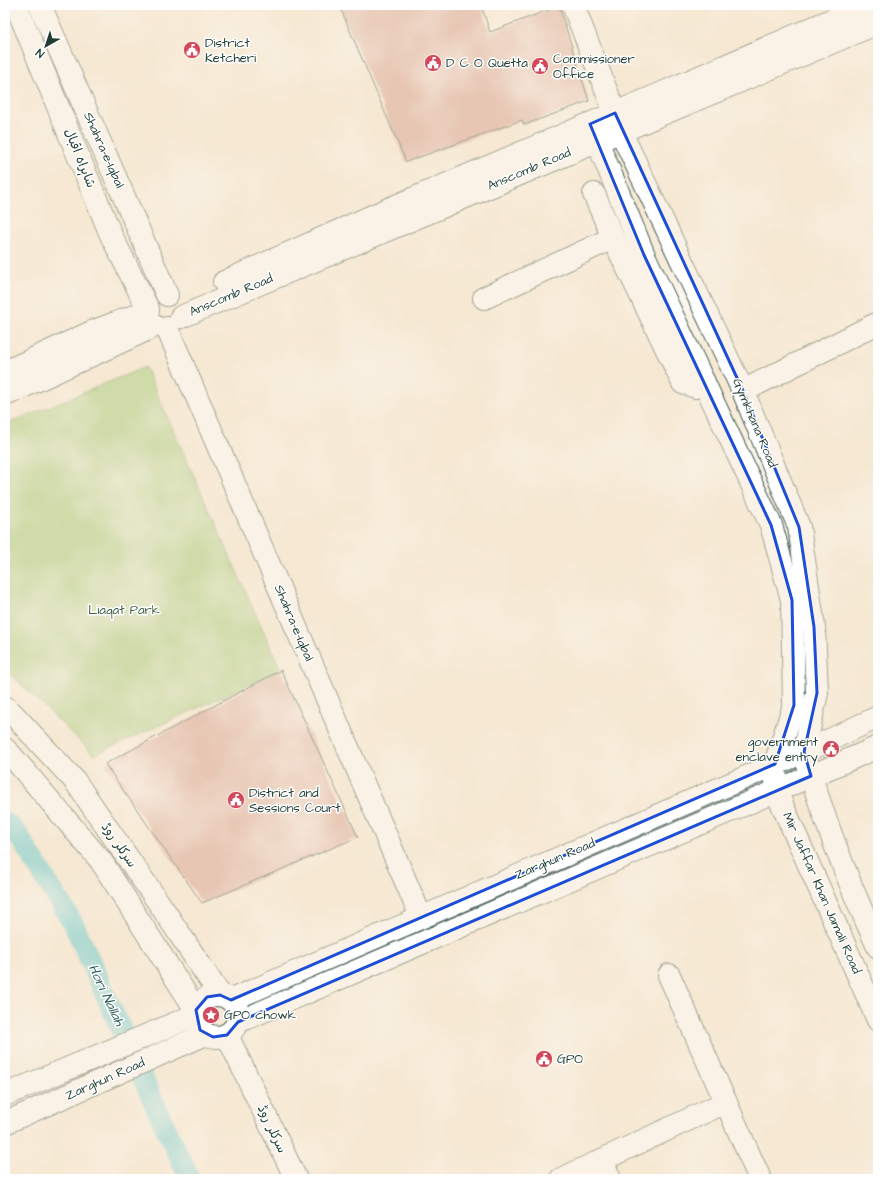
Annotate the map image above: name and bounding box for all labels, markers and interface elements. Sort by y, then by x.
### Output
north arrow [26,26,66,66]
place label: District Ketcheri [205,34,256,67]
public building icon: District Ketcheri [182,40,202,60]
text: N [33,45,47,61]
place label: Commissioner Office [553,50,635,83]
public building icon: D C O Quetta [423,53,443,73]
place label: D C O Quetta [446,54,528,72]
public building icon: Commissioner Office [530,56,550,76]
street label: Shahra-e-Iqbal [79,109,129,191]
street label: شاہراہ اقبال [60,126,100,190]
street label: Anscomb Road [484,143,574,195]
street label: Anscomb Road [186,269,276,321]
street label: Gymkhana Road [727,376,782,471]
street label: Shahra-e-Iqbal [270,582,318,664]
park label: Liaqat Park [88,601,160,619]
place label: government enclave entry [736,733,819,767]
public building icon: government enclave entry [821,739,841,759]
place label: District and Sessions Court [249,784,341,817]
public building icon: District and Sessions Court [226,790,246,810]
street label: Mir Jaffar Khan Jamali Road [778,809,866,977]
street label: سرکلر روڈ [97,819,141,871]
street label: Zarghun Road [512,834,598,885]
water label: Hori Nallah [83,961,129,1030]
place icon: GPO chowk [201,1005,221,1025]
place label: GPO chowk [224,1006,296,1024]
public building icon: GPO [534,1049,554,1069]
place label: GPO [557,1050,583,1068]
street label: Zarghun Road [62,1053,148,1105]
street label: سرکلر روڈ [253,1102,291,1156]

